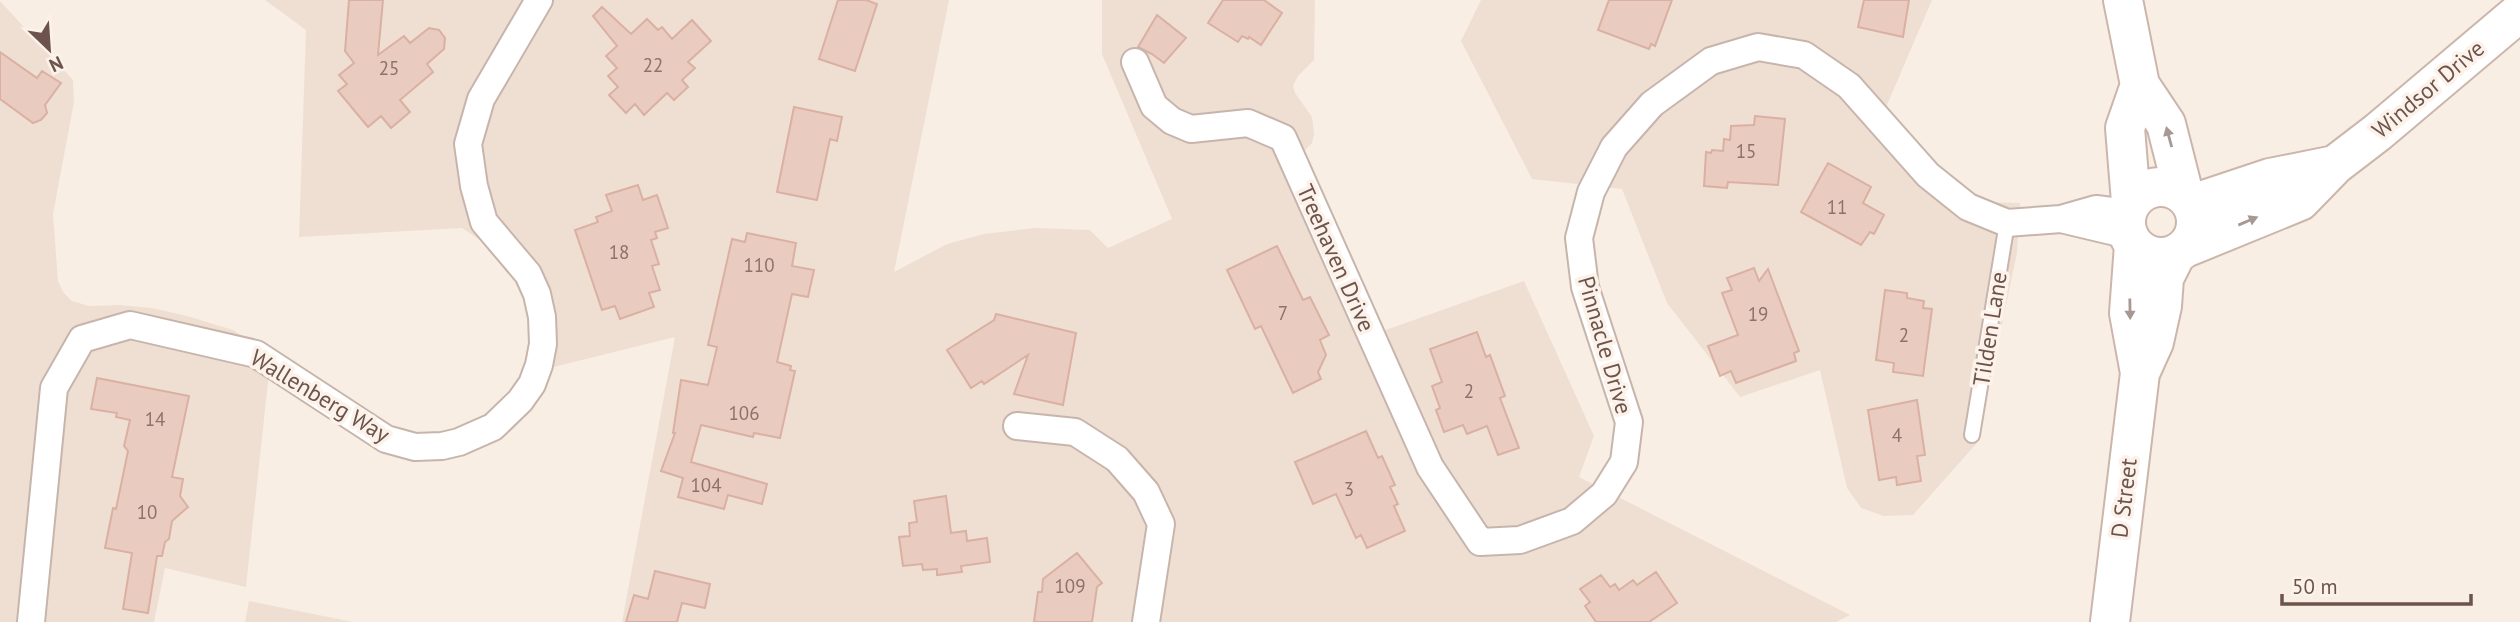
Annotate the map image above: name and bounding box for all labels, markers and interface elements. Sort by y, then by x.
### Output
north arrow [14,14,84,84]
street label: Windsor Drive [2366,33,2490,144]
text: N [45,51,67,78]
house number: 22 [643,53,663,77]
house number: 25 [379,56,399,80]
one-way arrow [2163,126,2174,148]
house number: 15 [1736,139,1756,163]
street label: Treehaven Drive [1291,180,1382,336]
house number: 11 [1827,195,1847,219]
one-way arrow [2238,215,2258,227]
house number: 18 [609,240,629,264]
house number: 110 [743,253,775,277]
street label: Tilden Lane [1966,270,2013,388]
street label: Pinnacle Drive [1572,273,1639,417]
one-way arrow [2124,299,2136,321]
house number: 7 [1278,301,1288,325]
house number: 19 [1748,302,1768,326]
house number: 2 [1899,323,1909,347]
street label: Wallenberg Way [245,343,395,449]
house number: 2 [1464,379,1474,403]
house number: 106 [728,401,760,425]
house number: 14 [145,407,165,431]
house number: 4 [1892,423,1902,447]
street label: D Street [2104,456,2143,539]
house number: 104 [690,473,722,497]
house number: 3 [1344,477,1354,501]
house number: 10 [137,500,157,524]
scale bar [2282,562,2471,606]
text: 50 m [2292,573,2338,600]
house number: 109 [1054,574,1086,598]

